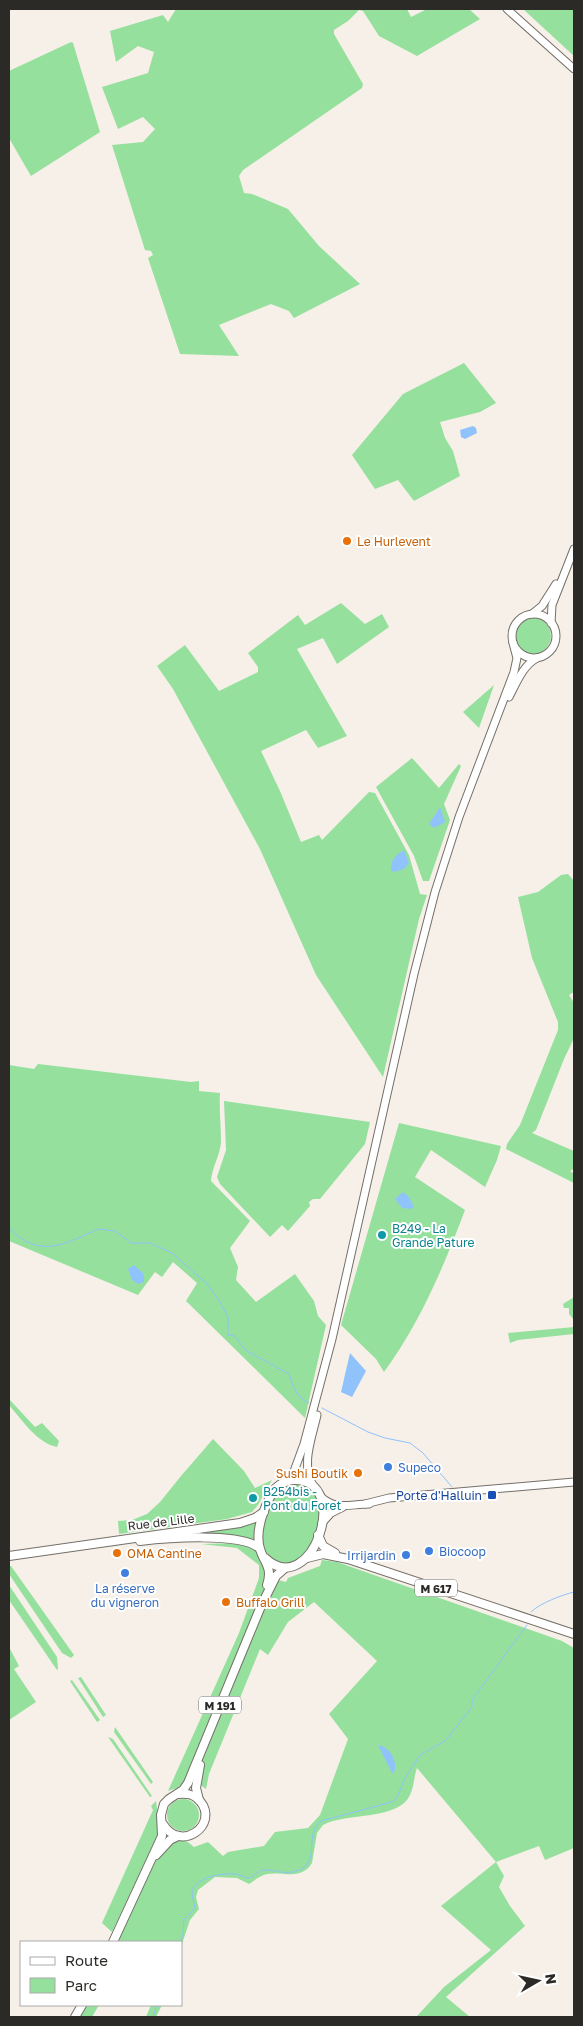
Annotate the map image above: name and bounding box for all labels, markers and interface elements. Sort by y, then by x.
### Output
place label: Le Hurlevent [357,534,431,549]
marker: Le Hurlevent [341,535,353,547]
place label: B249 - La Grande Pature [392,1221,475,1250]
marker: B249 - La Grande Pature [376,1229,388,1241]
place label: Supeco [398,1460,441,1475]
marker: Supeco [382,1461,394,1473]
place label: Sushi Boutik [276,1466,348,1481]
marker: Sushi Boutik [352,1467,364,1479]
place label: B254bis - Pont du Foret [263,1484,341,1513]
place label: Porte d'Halluin [396,1488,482,1503]
marker: Porte d'Halluin [486,1489,498,1501]
marker: B254bis - Pont du Foret [247,1492,259,1504]
street label: Rue de Lille [127,1510,195,1534]
place label: Biocoop [439,1544,486,1559]
marker: Biocoop [423,1545,435,1557]
place label: OMA Cantine [127,1546,202,1561]
marker: OMA Cantine [111,1547,123,1559]
place label: Irrijardin [347,1548,396,1563]
marker: Irrijardin [400,1549,412,1561]
marker: La réserve du vigneron [119,1567,131,1579]
road number: M 617 [415,1580,457,1596]
place label: La réserve du vigneron [91,1581,159,1610]
place label: Buffalo Grill [236,1595,305,1610]
marker: Buffalo Grill [220,1596,232,1608]
road number: M 191 [199,1696,241,1714]
legend [20,1941,182,2006]
text: Route [65,1951,108,1969]
north arrow [513,1956,563,2006]
text: N [542,1972,561,1985]
text: Parc [65,1976,97,1994]

